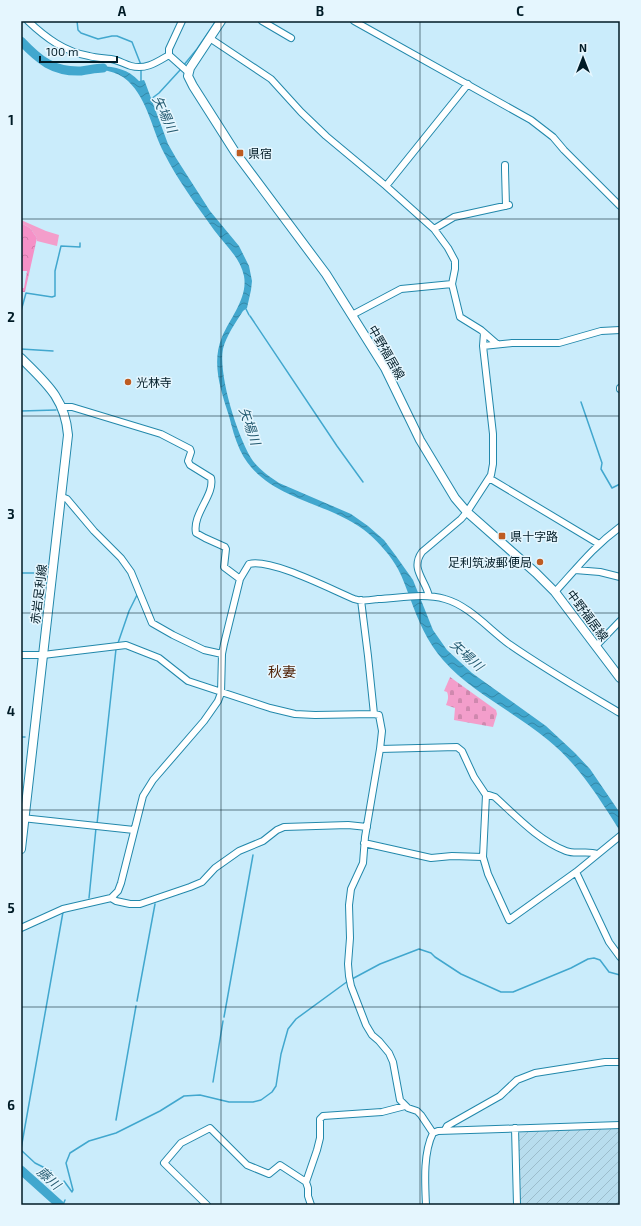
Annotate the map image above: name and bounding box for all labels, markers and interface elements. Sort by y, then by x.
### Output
text: A [118,3,127,19]
text: B [316,3,324,19]
text: C [516,3,524,19]
scale bar [40,38,117,64]
north arrow [563,38,603,78]
text: N [579,41,587,54]
text: 100 m [46,44,78,58]
water label: 矢場川 [150,93,181,137]
text: 1 [8,112,14,128]
place label: 県宿 [248,146,272,160]
marker: 県宿 [235,148,245,158]
text: 2 [7,309,15,325]
street label: 中野福居線 [366,323,408,381]
place label: 光林寺 [136,375,172,389]
marker: 光林寺 [123,377,133,387]
water label: 矢場川 [236,405,265,449]
text: 3 [7,506,15,522]
place label: 県十字路 [510,529,558,543]
marker: 県十字路 [497,531,507,541]
place label: 足利筑波郵便局 [448,555,532,569]
marker: 足利筑波郵便局 [535,557,545,567]
street label: 赤岩足利線 [27,563,49,625]
street label: 中野福居線 [564,587,612,643]
water label: 矢場川 [447,636,488,675]
district label: 秋妻 [268,663,296,680]
text: 4 [7,703,15,719]
text: 5 [7,900,15,916]
text: 6 [7,1097,15,1113]
water label: 藤川 [34,1163,65,1194]

